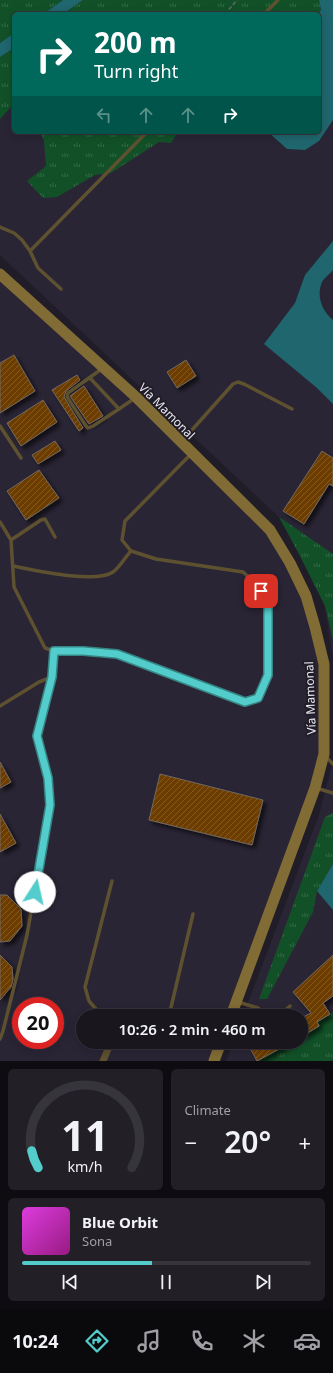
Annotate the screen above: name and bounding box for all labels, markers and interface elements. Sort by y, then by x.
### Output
text: 200 m [94,23,177,61]
icon: right [28,28,80,80]
text: Turn right [94,59,178,83]
icon: left [93,104,115,126]
icon: ahead [135,104,157,126]
icon: ahead [177,104,199,126]
icon: right [219,104,241,126]
street label: Vía Mamonal [135,379,199,443]
pin [244,574,278,608]
icon: arrive [250,580,272,602]
street label: Vía Mamonal [300,661,320,735]
position arrow [14,871,56,913]
speed limit sign: 20 [12,997,64,1049]
text: 10:26 · 2 min · 460 m [118,1019,266,1039]
text: Climate [185,1101,231,1119]
text: 11 [61,1106,109,1162]
text: 20° [224,1121,271,1162]
text: − [185,1127,197,1157]
text: + [298,1127,311,1157]
text: km/h [68,1156,103,1175]
text: Blue Orbit [82,1212,158,1232]
text: Sona [82,1232,112,1250]
icon: previous [59,1271,81,1293]
icon: pause [155,1271,177,1293]
icon: next [252,1271,274,1293]
icon: directions [83,1327,111,1355]
icon: music [135,1327,163,1355]
icon: phone [188,1327,216,1355]
icon: climate [240,1327,268,1355]
icon: car [293,1327,321,1355]
text: 10:24 [12,1329,58,1353]

